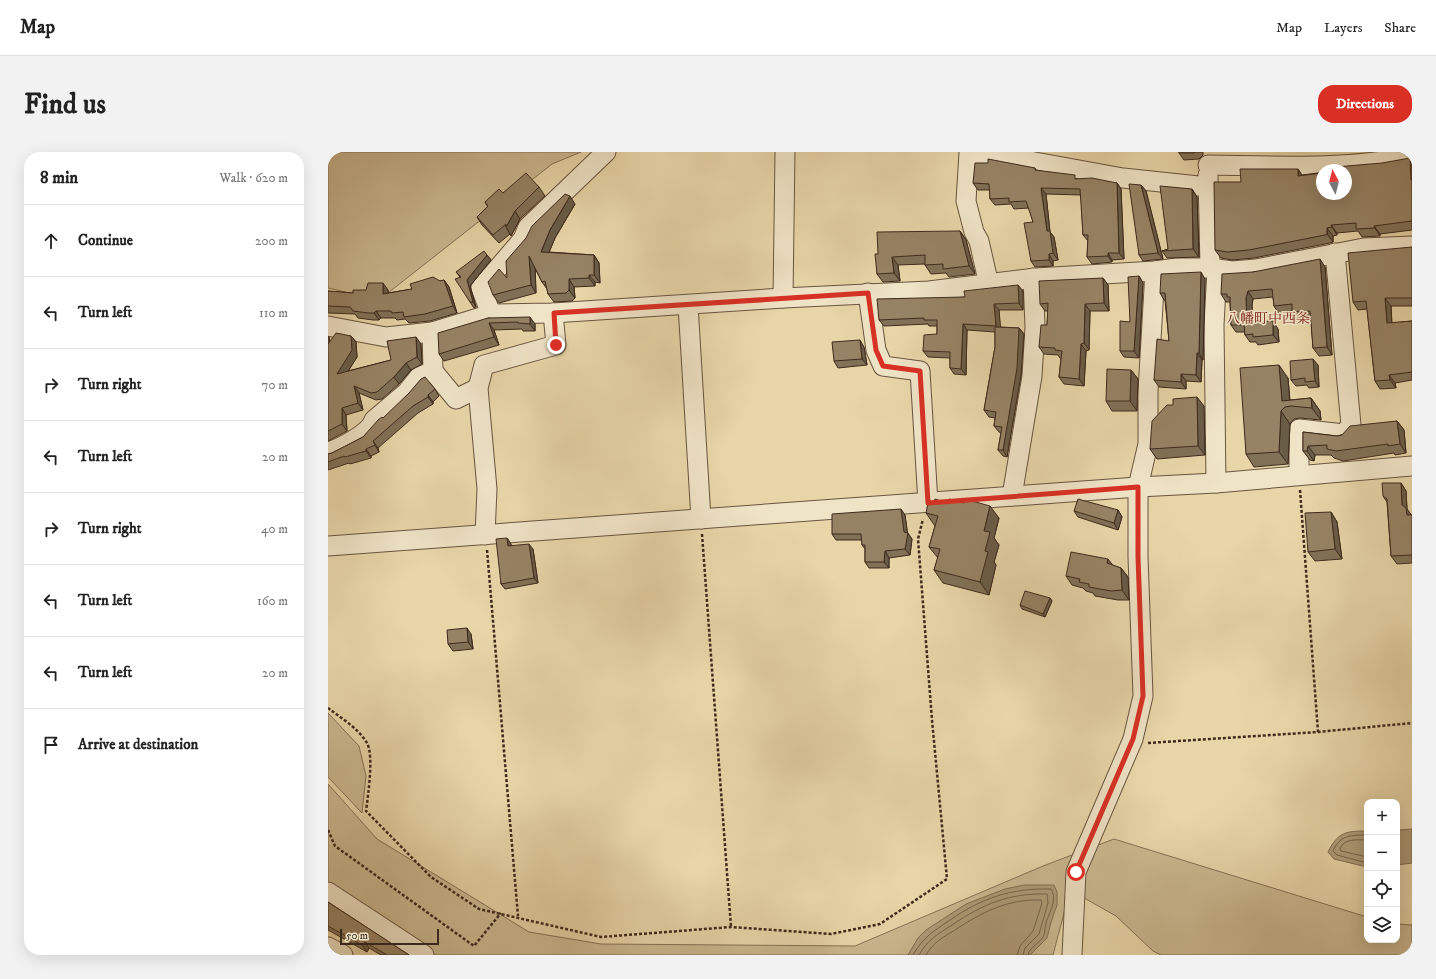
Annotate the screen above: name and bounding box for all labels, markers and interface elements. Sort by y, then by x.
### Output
text: Map [20,16,55,39]
text: Map [1276,19,1302,37]
text: Layers [1324,19,1362,37]
text: Share [1384,19,1416,37]
button: Directions [1318,85,1412,123]
text: Find us [24,87,106,122]
north arrow [1316,164,1352,200]
text: 8 min [40,167,78,189]
text: Walk · 620 m [220,170,288,186]
icon: ahead [40,230,62,252]
text: Continue [78,231,133,250]
text: 200 m [255,233,288,249]
icon: left [40,302,62,324]
text: Turn left [78,303,132,322]
text: 110 m [259,305,288,321]
district label: 八幡町中西条 [1226,310,1310,328]
route end [547,336,565,354]
icon: right [40,374,62,396]
text: Turn right [78,375,141,394]
text: 70 m [262,377,288,393]
icon: left [40,446,62,468]
text: Turn left [78,447,132,466]
text: 20 m [262,449,288,465]
icon: right [40,518,62,540]
text: Turn right [78,519,141,538]
text: 40 m [261,521,288,537]
icon: left [40,590,62,612]
text: Turn left [78,591,132,610]
text: 160 m [257,593,288,609]
icon: left [40,662,62,684]
text: Turn left [78,663,132,682]
text: 20 m [262,665,288,681]
icon: arrive [40,734,62,756]
text: Arrive at destination [78,735,198,754]
map controls [1364,799,1400,943]
button: + [1364,799,1400,835]
button: − [1364,835,1400,871]
route start [1067,863,1085,881]
button: locate [1364,871,1400,907]
button: layers [1364,907,1400,943]
scale bar [340,927,439,946]
text: 50 m [346,929,368,943]

